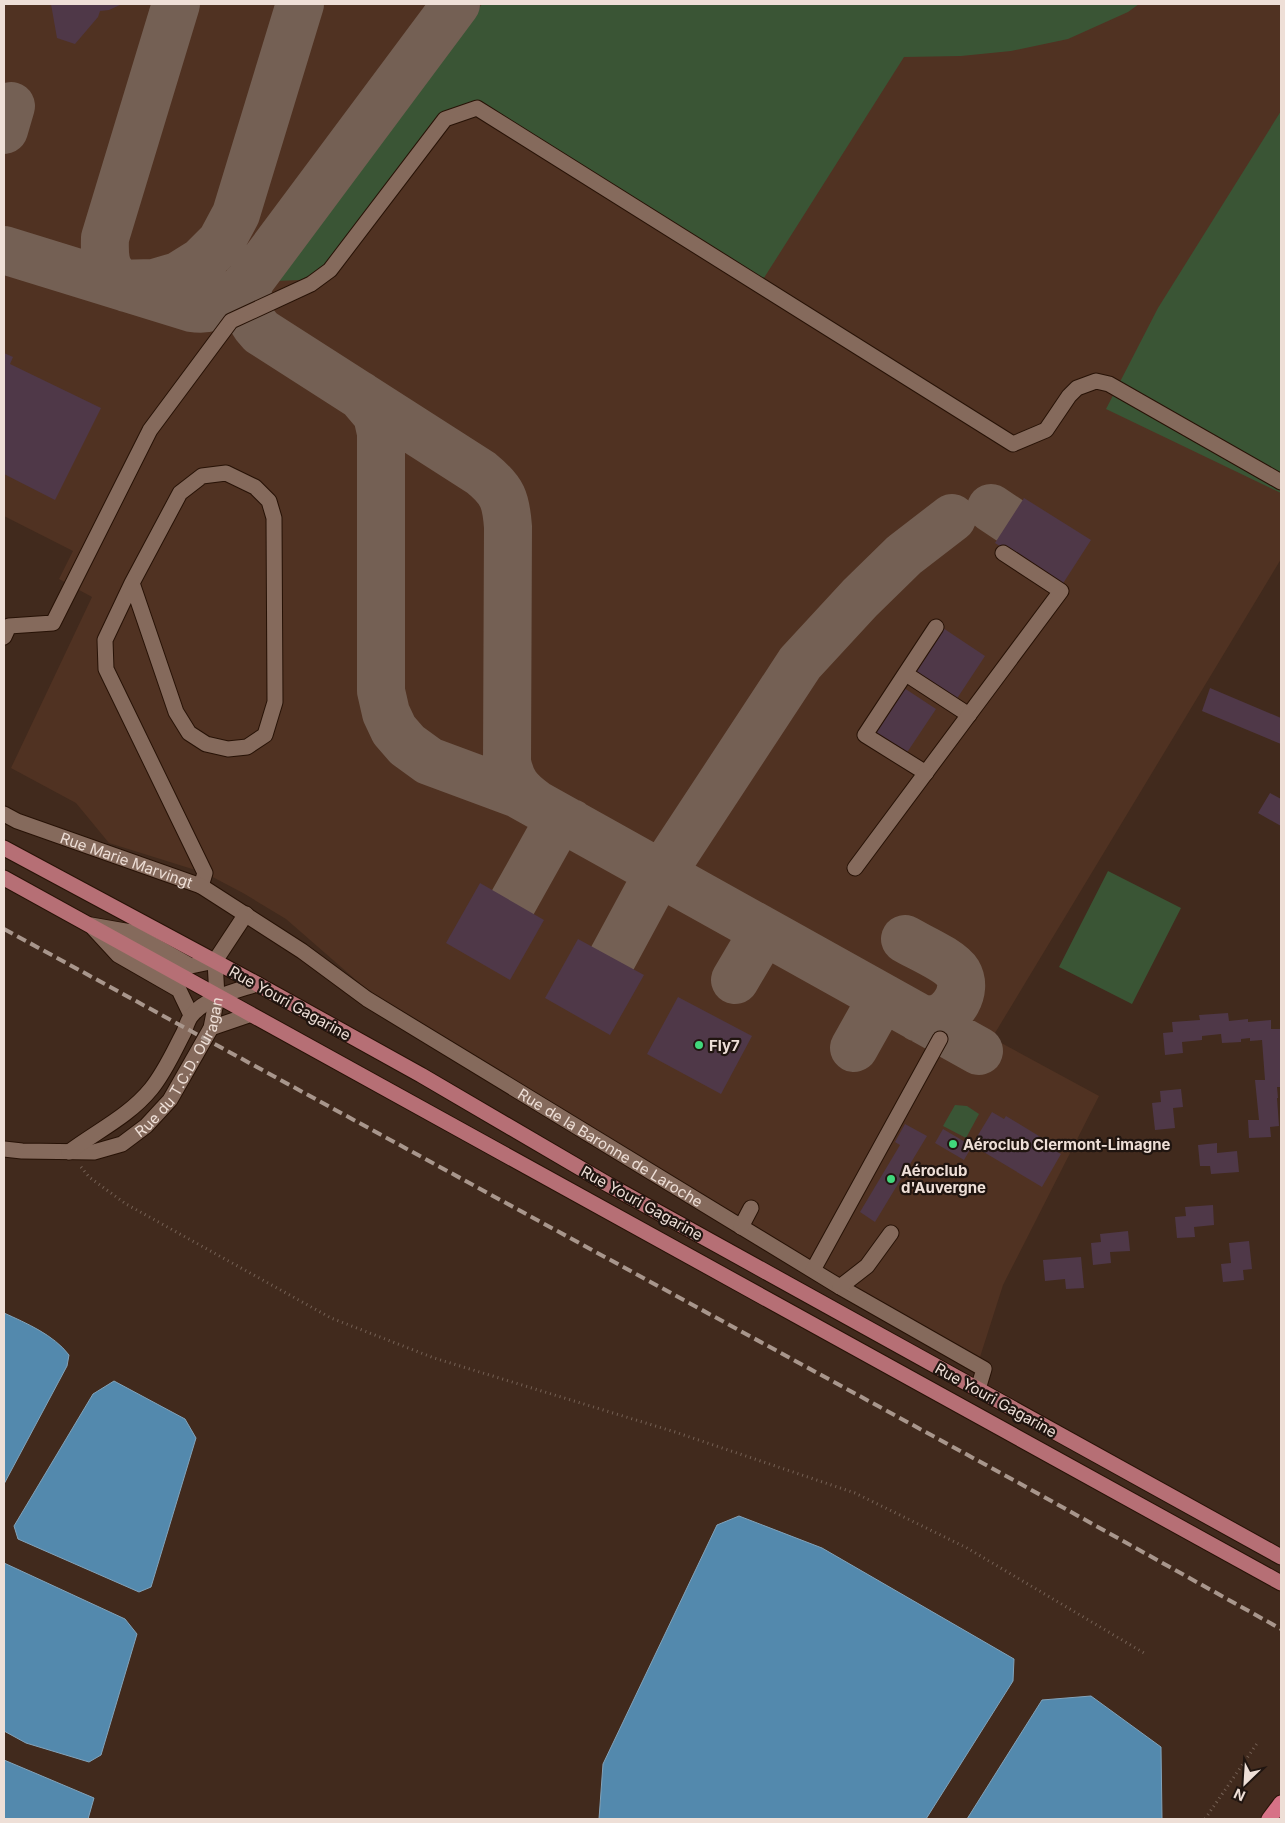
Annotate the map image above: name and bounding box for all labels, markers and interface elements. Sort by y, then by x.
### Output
street label: Rue Marie Marvingt [58,828,195,892]
street label: Rue Youri Gagarine [226,962,354,1044]
street label: Rue du T.C.D. Ouragan [131,995,226,1141]
place label: Fly7 [709,1036,740,1055]
marker: Fly7 [693,1039,705,1051]
street label: Rue de la Baronne de Laroche [515,1084,707,1211]
place label: Aéroclub Clermont-Limagne [963,1135,1171,1154]
marker: Aéroclub Clermont-Limagne [947,1138,959,1150]
place label: Aéroclub d'Auvergne [901,1161,986,1197]
street label: Rue Youri Gagarine [578,1162,706,1244]
marker: Aéroclub d'Auvergne [885,1173,897,1185]
street label: Rue Youri Gagarine [932,1359,1060,1441]
north arrow [1220,1758,1270,1808]
text: N [1231,1785,1248,1805]

